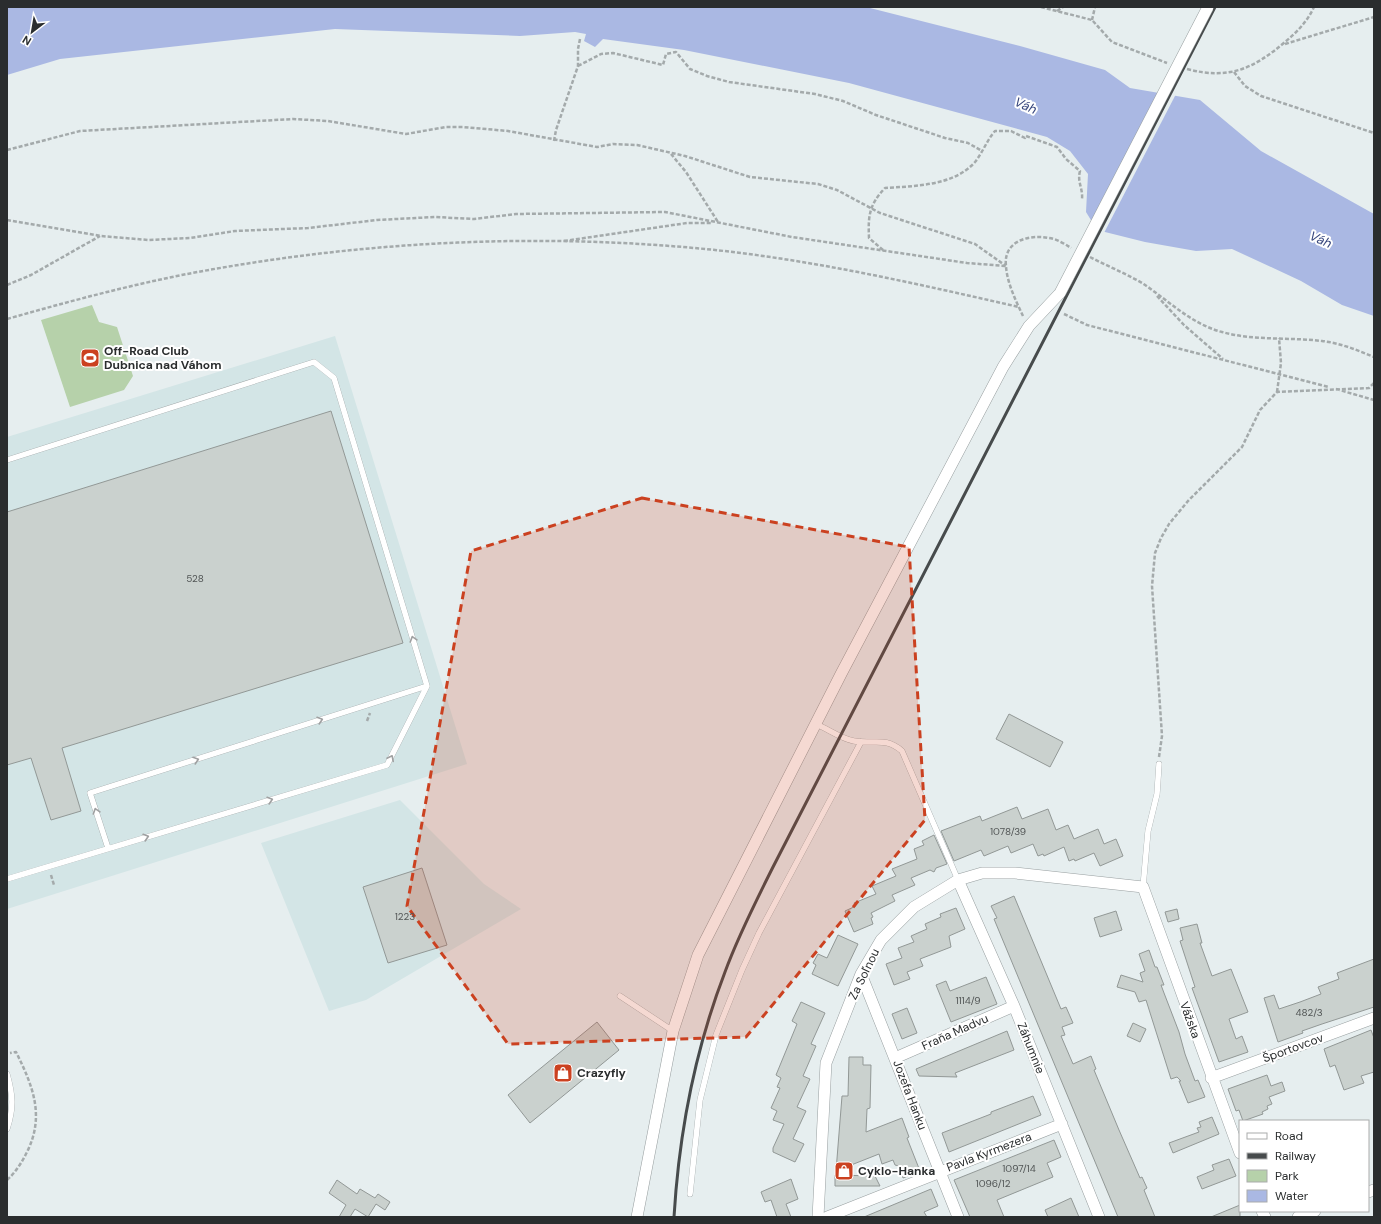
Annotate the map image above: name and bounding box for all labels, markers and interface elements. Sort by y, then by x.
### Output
north arrow [12,12,52,52]
text: N [20,33,34,49]
water label: Váh [1012,93,1040,118]
water label: Váh [1307,227,1335,252]
place label: Off-Road Club Dubnica nad Váhom [104,343,221,373]
sports icon: Off-Road Club Dubnica nad Váhom [79,347,101,369]
house number: 528 [186,572,204,585]
one-way arrow [409,635,418,642]
one-way arrow [316,716,323,725]
one-way arrow [386,754,393,762]
one-way arrow [192,756,199,764]
one-way arrow [266,796,273,805]
one-way arrow [92,808,101,815]
house number: 1078/39 [990,825,1026,838]
one-way arrow [142,833,149,842]
house number: 1223 [395,910,415,923]
street label: Za Soľnou [845,946,883,1002]
house number: 1114/9 [955,994,981,1007]
street label: Vážska [1176,999,1204,1041]
house number: 482/3 [1295,1006,1323,1019]
street label: Fraňa Madvu [919,1010,991,1054]
street label: Záhumnie [1013,1020,1049,1076]
street label: Športovcov [1260,1029,1326,1066]
street label: Jozefa Hanku [889,1058,931,1132]
shop icon: Crazyfly [552,1062,574,1084]
place label: Crazyfly [577,1065,627,1081]
legend [1239,1120,1369,1212]
street label: Pavla Kyrmezera [944,1128,1034,1176]
text: Road [1275,1128,1303,1144]
text: Railway [1275,1148,1316,1164]
shop icon: Cyklo-Hanka [833,1160,855,1182]
house number: 1097/14 [1002,1162,1036,1175]
place label: Cyklo-Hanka [858,1163,935,1179]
text: Park [1275,1168,1299,1184]
house number: 1096/12 [976,1177,1011,1190]
text: Water [1275,1188,1309,1204]

